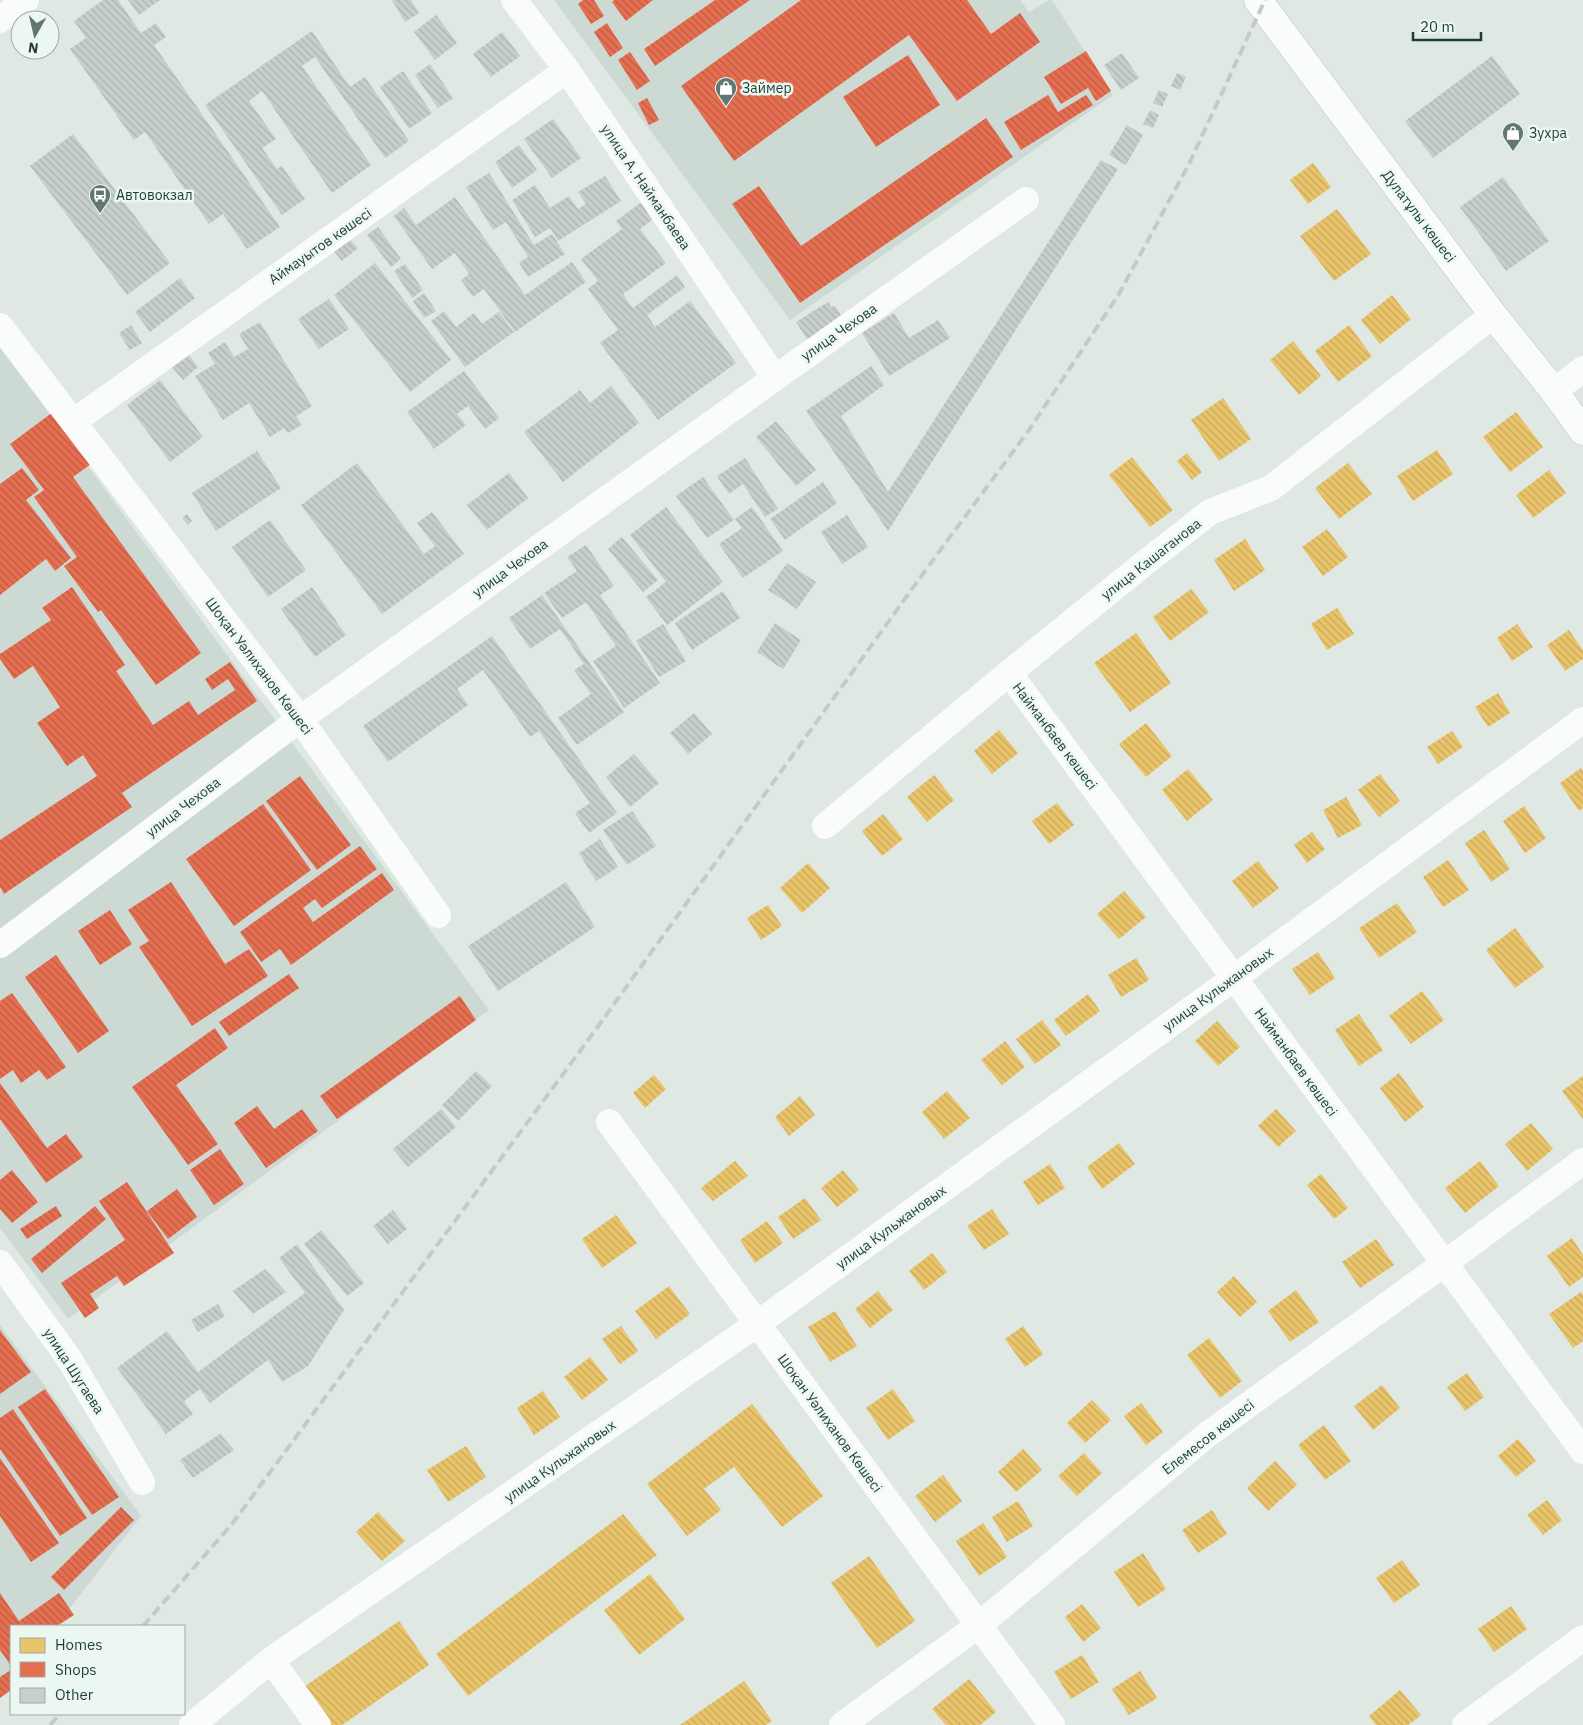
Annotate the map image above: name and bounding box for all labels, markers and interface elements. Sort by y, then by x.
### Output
north arrow [10,10,60,60]
scale bar [1413,10,1480,42]
text: 20 m [1420,17,1455,36]
text: N [27,38,39,57]
shop icon: Займер [714,76,738,107]
place label: Займер [742,79,792,97]
street label: улица А. Найманбаева [597,121,695,254]
shop icon: Зухра [1501,121,1525,152]
place label: Зухра [1529,124,1568,142]
street label: Дулатұлы көшесі [1378,166,1460,266]
bus stop icon: Автовокзал [88,183,112,214]
place label: Автовокзал [116,186,193,204]
street label: Аймауытов көшесі [265,204,375,288]
street label: улица Чехова [798,299,881,365]
street label: улица Кашаганова [1097,514,1205,604]
street label: улица Чехова [469,534,552,601]
street label: Шоқан Уәлиханов Көшесі [202,594,316,738]
street label: Найманбаев көшесі [1009,679,1101,793]
street label: улица Чехова [142,773,224,841]
street label: улица Кульжановых [1159,943,1277,1035]
street label: Найманбаев көшесі [1251,1004,1341,1120]
street label: улица Кульжановых [832,1181,950,1273]
street label: улица Шугаева [40,1325,109,1418]
street label: Шоқан Уәлиханов Көшесі [774,1350,886,1496]
street label: Елемесов көшесі [1158,1395,1258,1479]
street label: улица Кульжановых [501,1416,619,1506]
legend [10,1625,185,1715]
text: Homes [55,1635,103,1654]
text: Shops [55,1660,97,1679]
text: Other [55,1685,94,1704]

